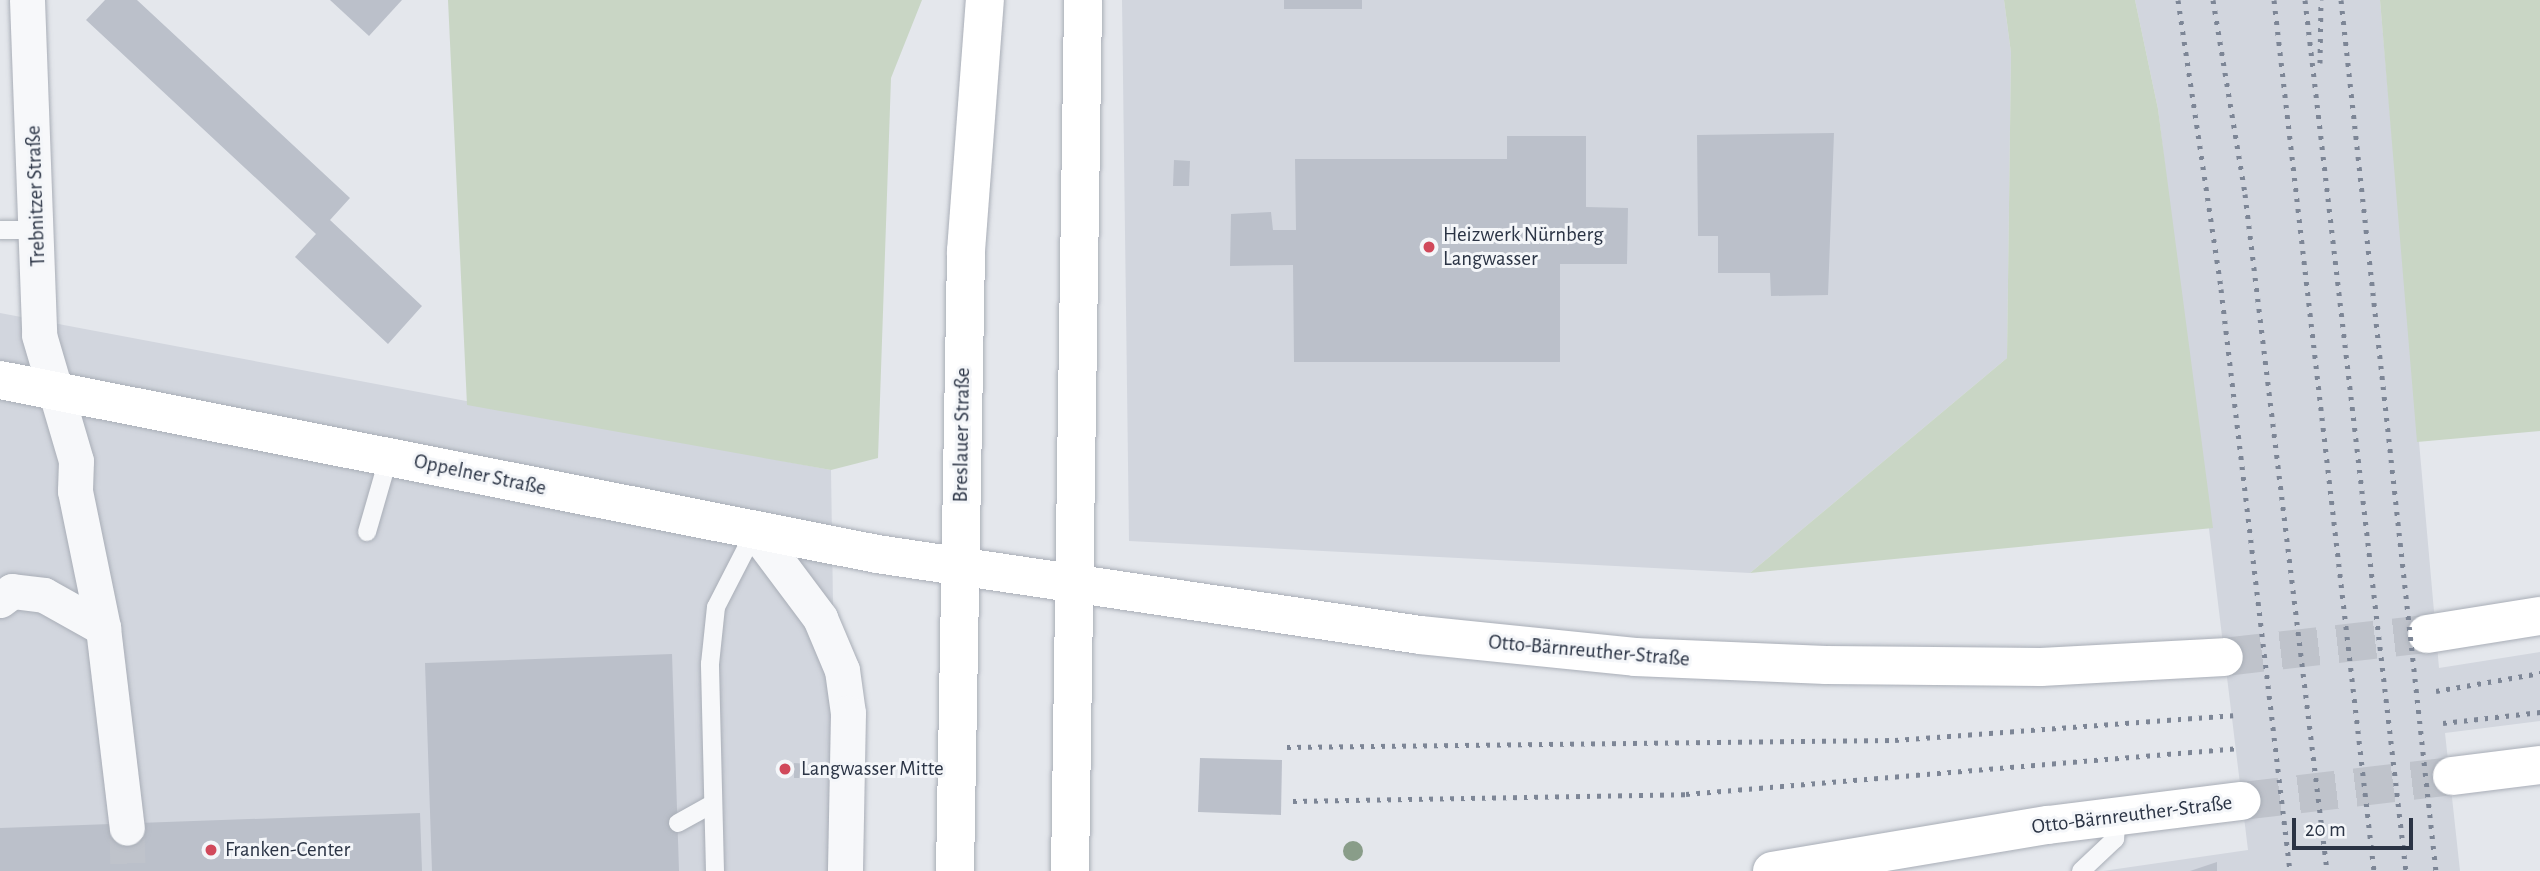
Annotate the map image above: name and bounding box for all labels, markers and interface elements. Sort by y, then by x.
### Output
street label: Trebnitzer Straße [21,125,51,267]
place label: Heizwerk Nürnberg Langwasser [1443,222,1603,272]
marker: Heizwerk Nürnberg Langwasser [1421,239,1437,255]
street label: Breslauer Straße [948,367,976,503]
street label: Oppelner Straße [412,449,548,501]
street label: Otto-Bärnreuther-Straße [1487,630,1691,672]
place label: Langwasser Mitte [801,756,944,782]
marker: Langwasser Mitte [775,759,795,779]
street label: Otto-Bärnreuther-Straße [2030,790,2234,840]
scale bar [2295,804,2416,848]
text: 20 m [2305,819,2346,840]
place label: Franken-Center [225,837,350,863]
marker: Franken-Center [203,842,219,858]

